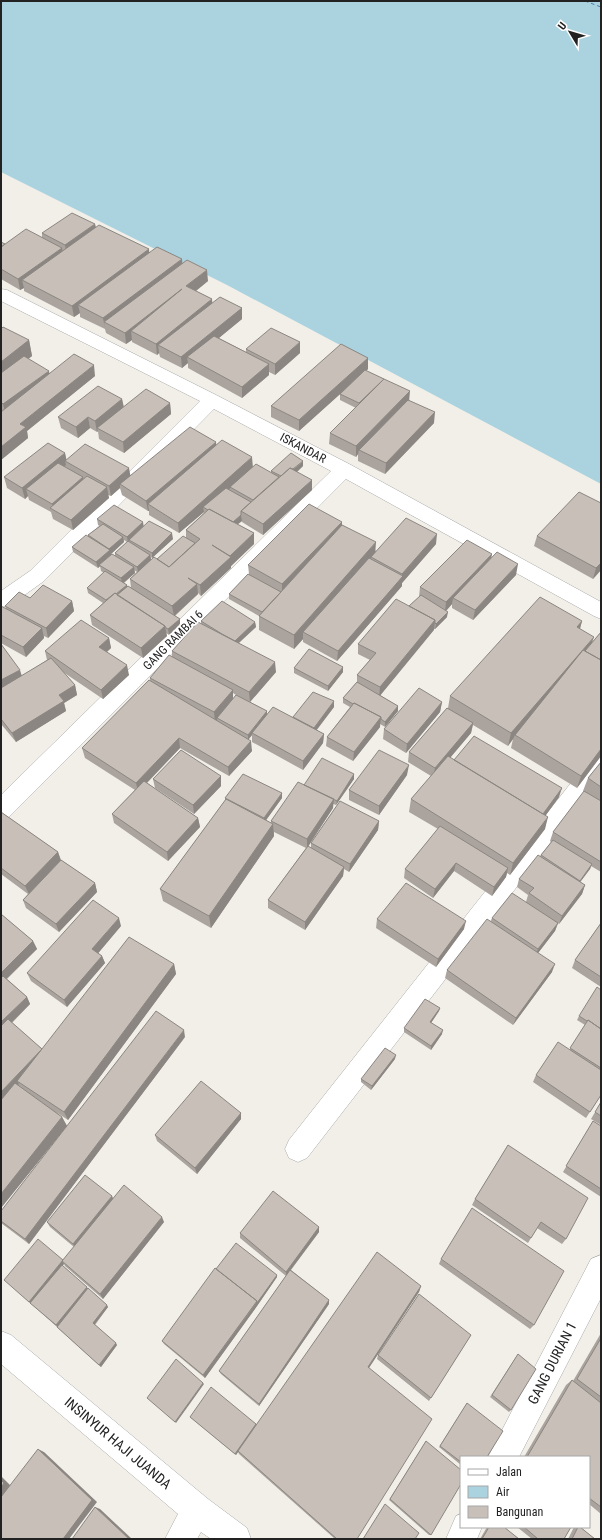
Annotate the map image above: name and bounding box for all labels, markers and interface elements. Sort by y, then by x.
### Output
north arrow [550,12,590,52]
text: U [555,20,570,33]
street label: ISKANDAR [278,430,329,466]
street label: GANG RAMBAI 6 [140,607,206,673]
street label: GANG DURIAN 1 [524,1319,580,1407]
street label: INSINYUR HAJI JUANDA [61,1394,175,1492]
legend [460,1456,590,1528]
text: Jalan [496,1465,522,1479]
text: Air [496,1485,510,1499]
text: Bangunan [496,1505,543,1519]

